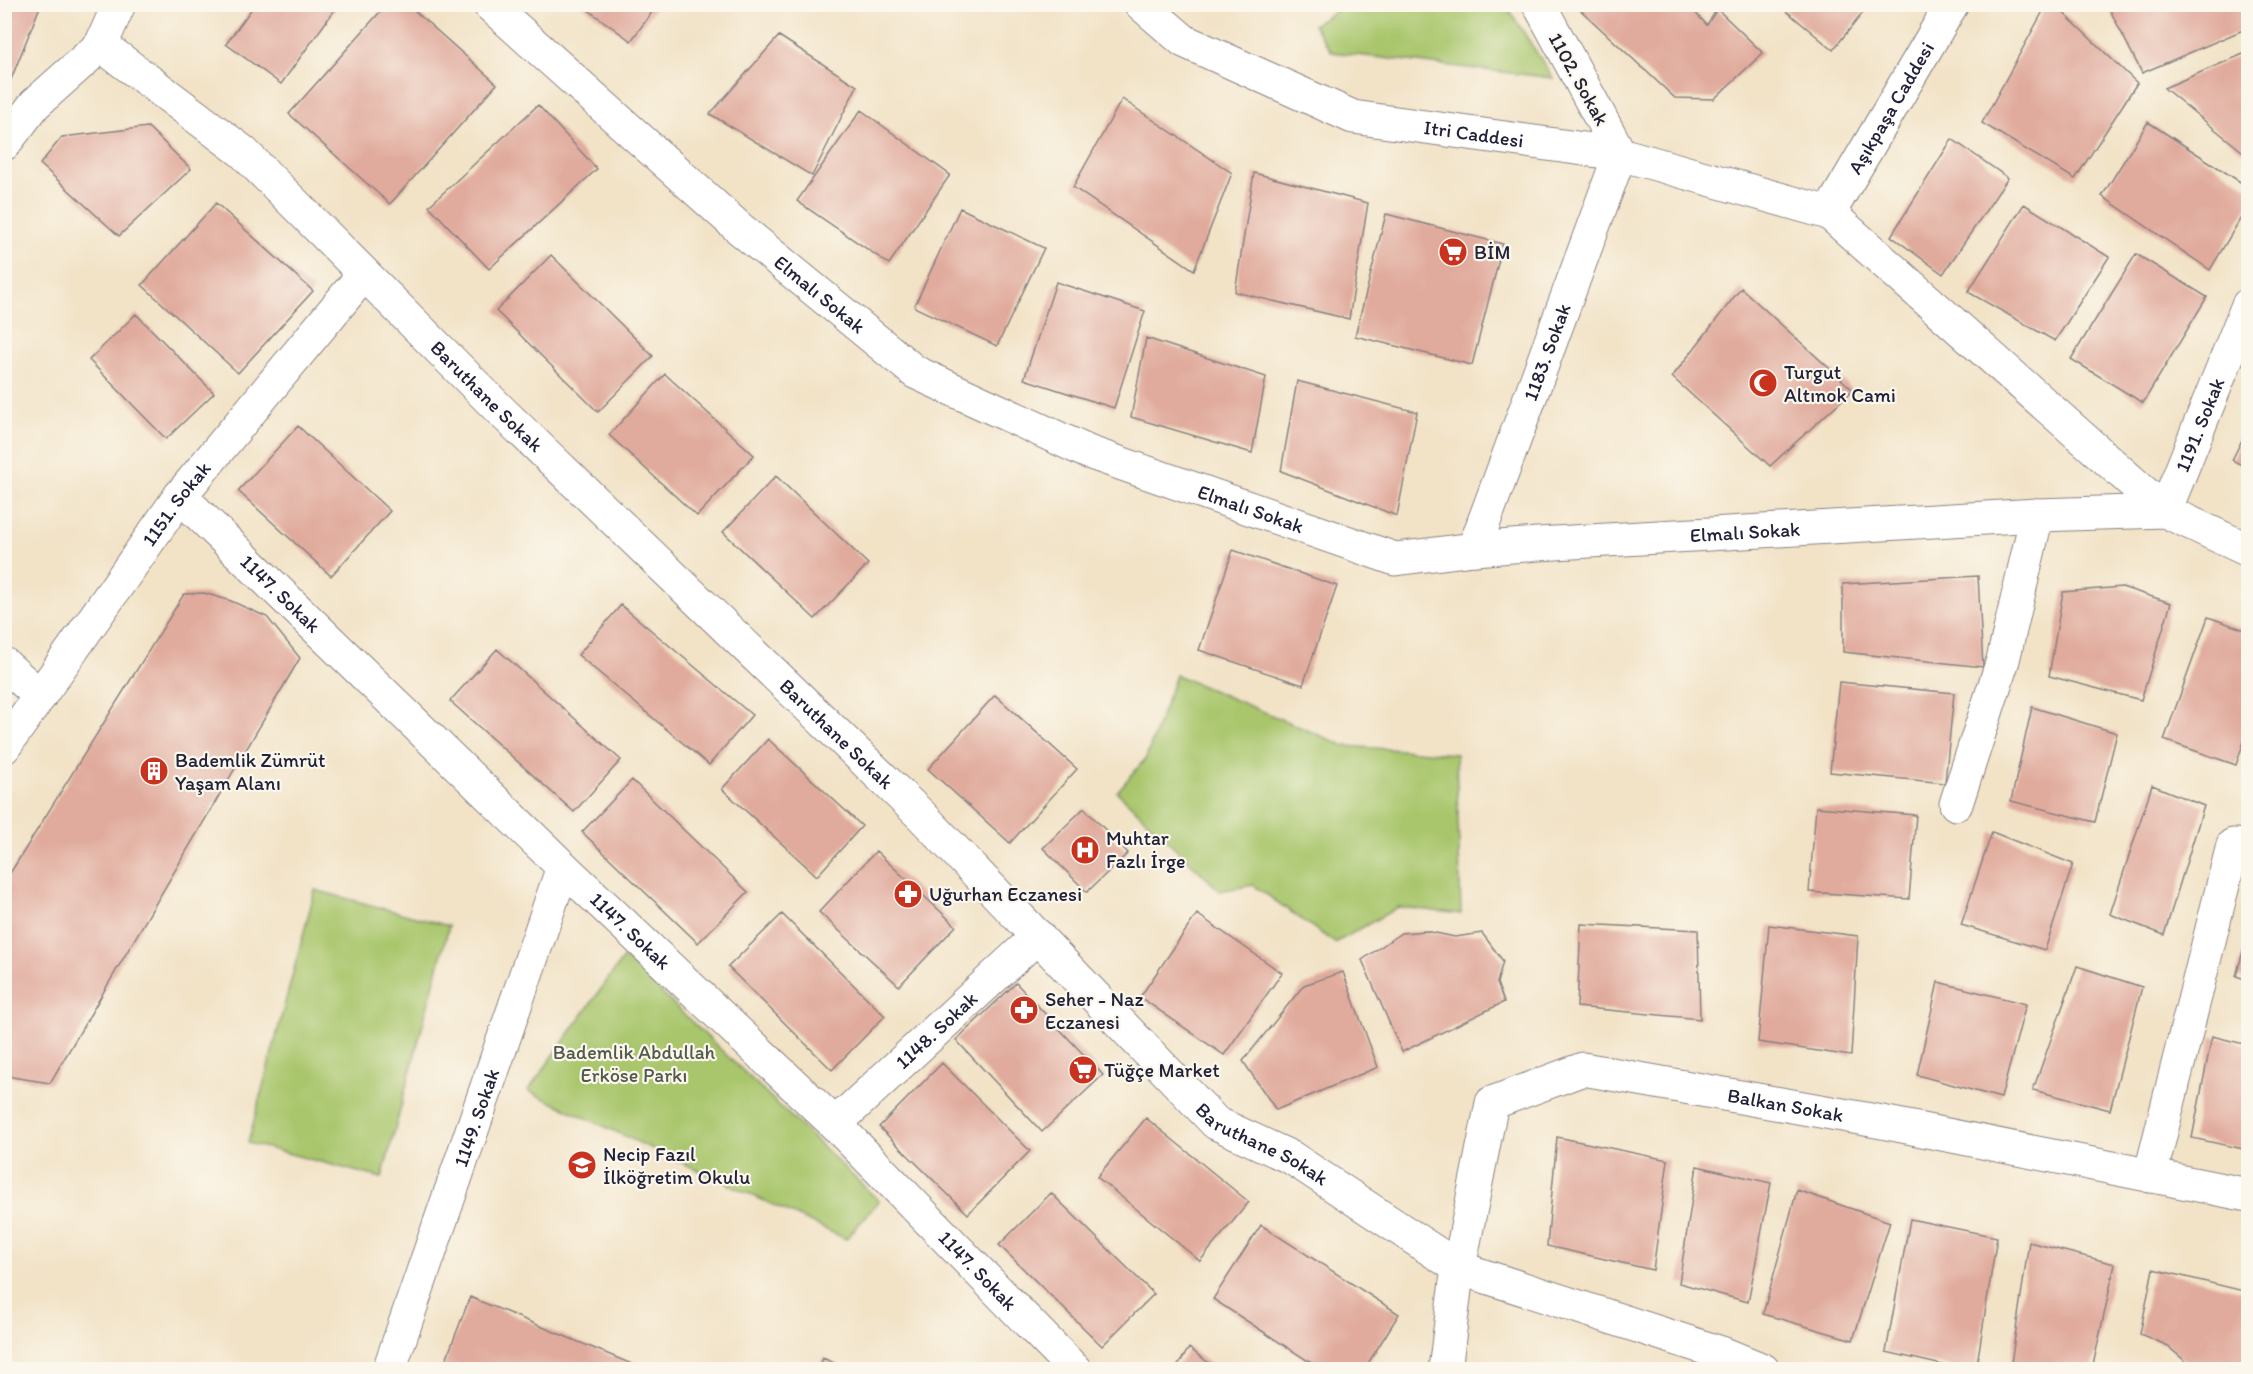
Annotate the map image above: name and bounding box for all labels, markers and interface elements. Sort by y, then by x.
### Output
street label: 1102. Sokak [1544,28,1614,130]
street label: Aşıkpaşa Caddesi [1843,37,1939,178]
street label: Itri Caddesi [1422,115,1525,153]
supermarket icon: BİM [1437,236,1469,268]
place label: BİM [1474,240,1511,264]
street label: Elmalı Sokak [769,250,870,338]
street label: 1183. Sokak [1518,300,1576,404]
street label: Baruthane Sokak [426,335,549,457]
place label: Turgut Altınok Cami [1784,360,1896,407]
mosque icon: Turgut Altınok Cami [1747,367,1779,399]
street label: 1191. Sokak [2170,374,2230,475]
street label: 1151. Sokak [137,457,216,551]
street label: Elmalı Sokak [1195,479,1307,538]
street label: Elmalı Sokak [1689,517,1801,547]
street label: 1147. Sokak [236,549,325,637]
street label: Baruthane Sokak [775,674,899,794]
place label: Bademlik Zümrüt Yaşam Alanı [175,748,326,795]
building icon: Bademlik Zümrüt Yaşam Alanı [138,755,170,787]
place label: Muhtar Fazlı İrge [1106,826,1186,873]
hospital icon: Muhtar Fazlı İrge [1069,834,1101,866]
pharmacy icon: Uğurhan Eczanesi [892,878,924,910]
place label: Uğurhan Eczanesi [929,882,1082,906]
street label: 1147. Sokak [585,887,676,974]
street label: 1148. Sokak [890,986,982,1074]
place label: Seher - Naz Eczanesi [1045,987,1144,1034]
pharmacy icon: Seher - Naz Eczanesi [1008,994,1040,1026]
park label: Bademlik Abdullah Erköse Parkı [553,1040,716,1087]
supermarket icon: Tüğçe Market [1067,1054,1099,1086]
place label: Tüğçe Market [1104,1058,1220,1082]
street label: 1149. Sokak [448,1065,504,1170]
street label: Balkan Sokak [1726,1083,1845,1127]
street label: Baruthane Sokak [1191,1097,1333,1191]
place label: Necip Fazıl İlköğretim Okulu [603,1142,750,1189]
school or university icon: Necip Fazıl İlköğretim Okulu [566,1149,598,1181]
street label: 1147. Sokak [934,1226,1022,1315]

